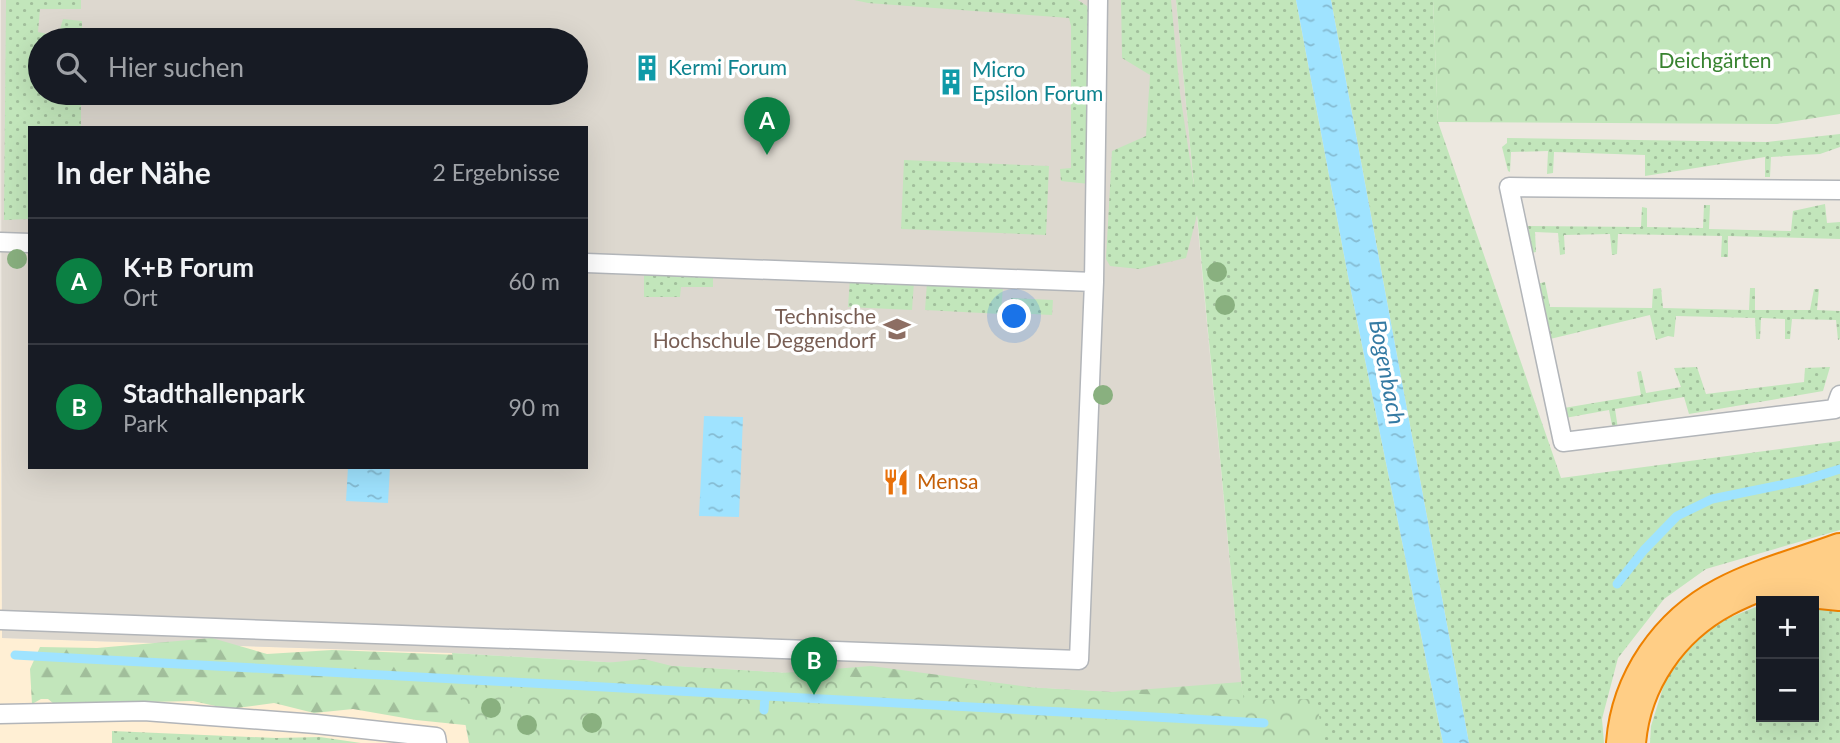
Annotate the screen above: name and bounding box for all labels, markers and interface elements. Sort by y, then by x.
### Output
search box [28,28,588,105]
park label: Deichgärten [1659,47,1771,72]
icon: search [52,48,90,86]
text: Hier suchen [108,51,244,83]
building icon: Kermi Forum [632,53,662,83]
place label: Kermi Forum [668,54,787,79]
place label: Micro Epsilon Forum [972,56,1103,105]
building icon: Micro Epsilon Forum [936,67,966,97]
pin: A [744,97,790,155]
text: In der Nähe [56,154,211,190]
text: 2 Ergebnisse [432,158,560,186]
text: K+B Forum [123,251,254,283]
text: A [71,267,87,295]
text: 60 m [509,267,560,295]
text: Ort [123,283,158,311]
your location [997,299,1031,333]
place label: Technische Hochschule Deggendorf [653,303,877,352]
school or university icon: Technische Hochschule Deggendorf [882,314,912,344]
water label: Bogenbach [1364,317,1412,427]
text: Stadthallenpark [123,377,305,409]
text: B [71,393,87,421]
text: 90 m [509,393,560,421]
text: Park [123,409,168,437]
restaurant icon: Mensa [881,467,911,497]
place label: Mensa [917,468,979,493]
map controls [1756,596,1819,722]
button: + [1756,596,1819,659]
pin: B [791,637,837,695]
button: − [1756,659,1819,722]

